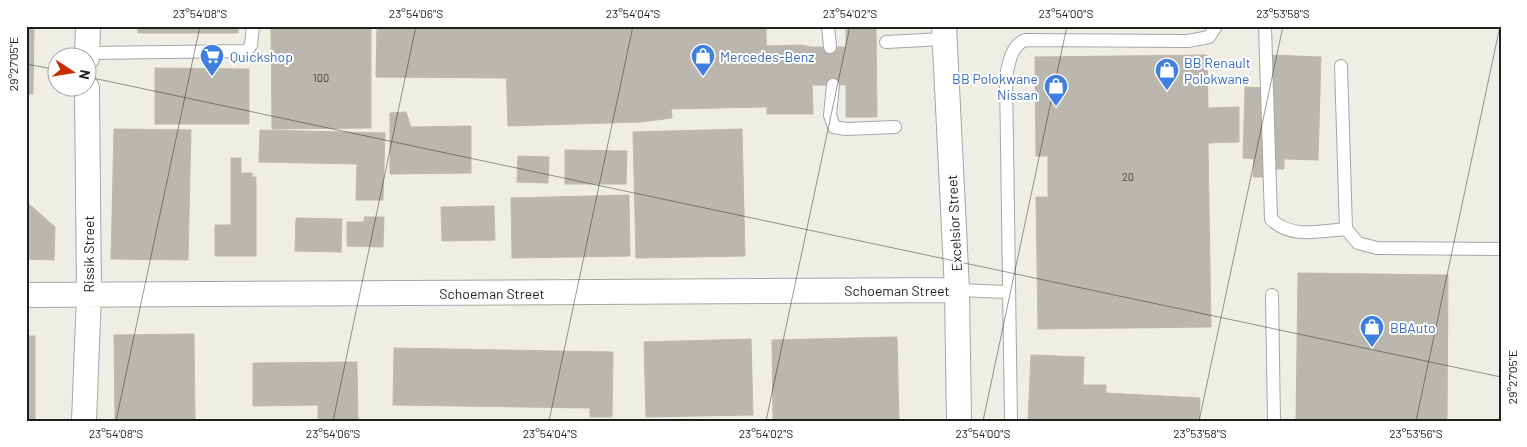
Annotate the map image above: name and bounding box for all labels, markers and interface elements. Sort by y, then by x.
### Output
text: 23°54'08"S [173,6,227,20]
text: 23°54'06"S [389,6,443,20]
text: 23°54'04"S [606,6,660,20]
text: 23°54'02"S [823,6,877,20]
text: 23°54'00"S [1038,6,1094,20]
text: 23°53'58"S [1256,6,1310,20]
text: 29°27'05"E [6,37,20,91]
supermarket icon: Quickshop [199,43,225,77]
shop icon: Mercedes-Benz [690,43,716,77]
north arrow [48,48,98,98]
place label: Quickshop [230,48,293,65]
place label: Mercedes-Benz [720,48,814,65]
place label: BB Renault Polokwane [1184,54,1251,87]
shop icon: BB Renault Polokwane [1154,57,1180,91]
text: N [76,68,94,81]
place label: BB Polokwane Nissan [952,70,1038,103]
house number: 100 [313,71,329,84]
shop icon: BB Polokwane Nissan [1043,73,1069,107]
house number: 20 [1122,170,1134,183]
street label: Excelsior Street [943,174,965,272]
street label: Rissik Street [80,216,97,293]
street label: Schoeman Street [844,282,950,299]
street label: Schoeman Street [439,285,545,302]
shop icon: BBAuto [1359,314,1385,348]
place label: BBAuto [1390,319,1436,336]
text: 29°27'05"E [1505,350,1519,404]
text: 23°54'08"S [89,426,143,440]
text: 23°54'06"S [306,426,360,440]
text: 23°54'04"S [523,426,577,440]
text: 23°54'02"S [739,426,793,440]
text: 23°54'00"S [955,426,1011,440]
text: 23°53'58"S [1173,426,1227,440]
text: 23°53'56"S [1389,426,1443,440]

